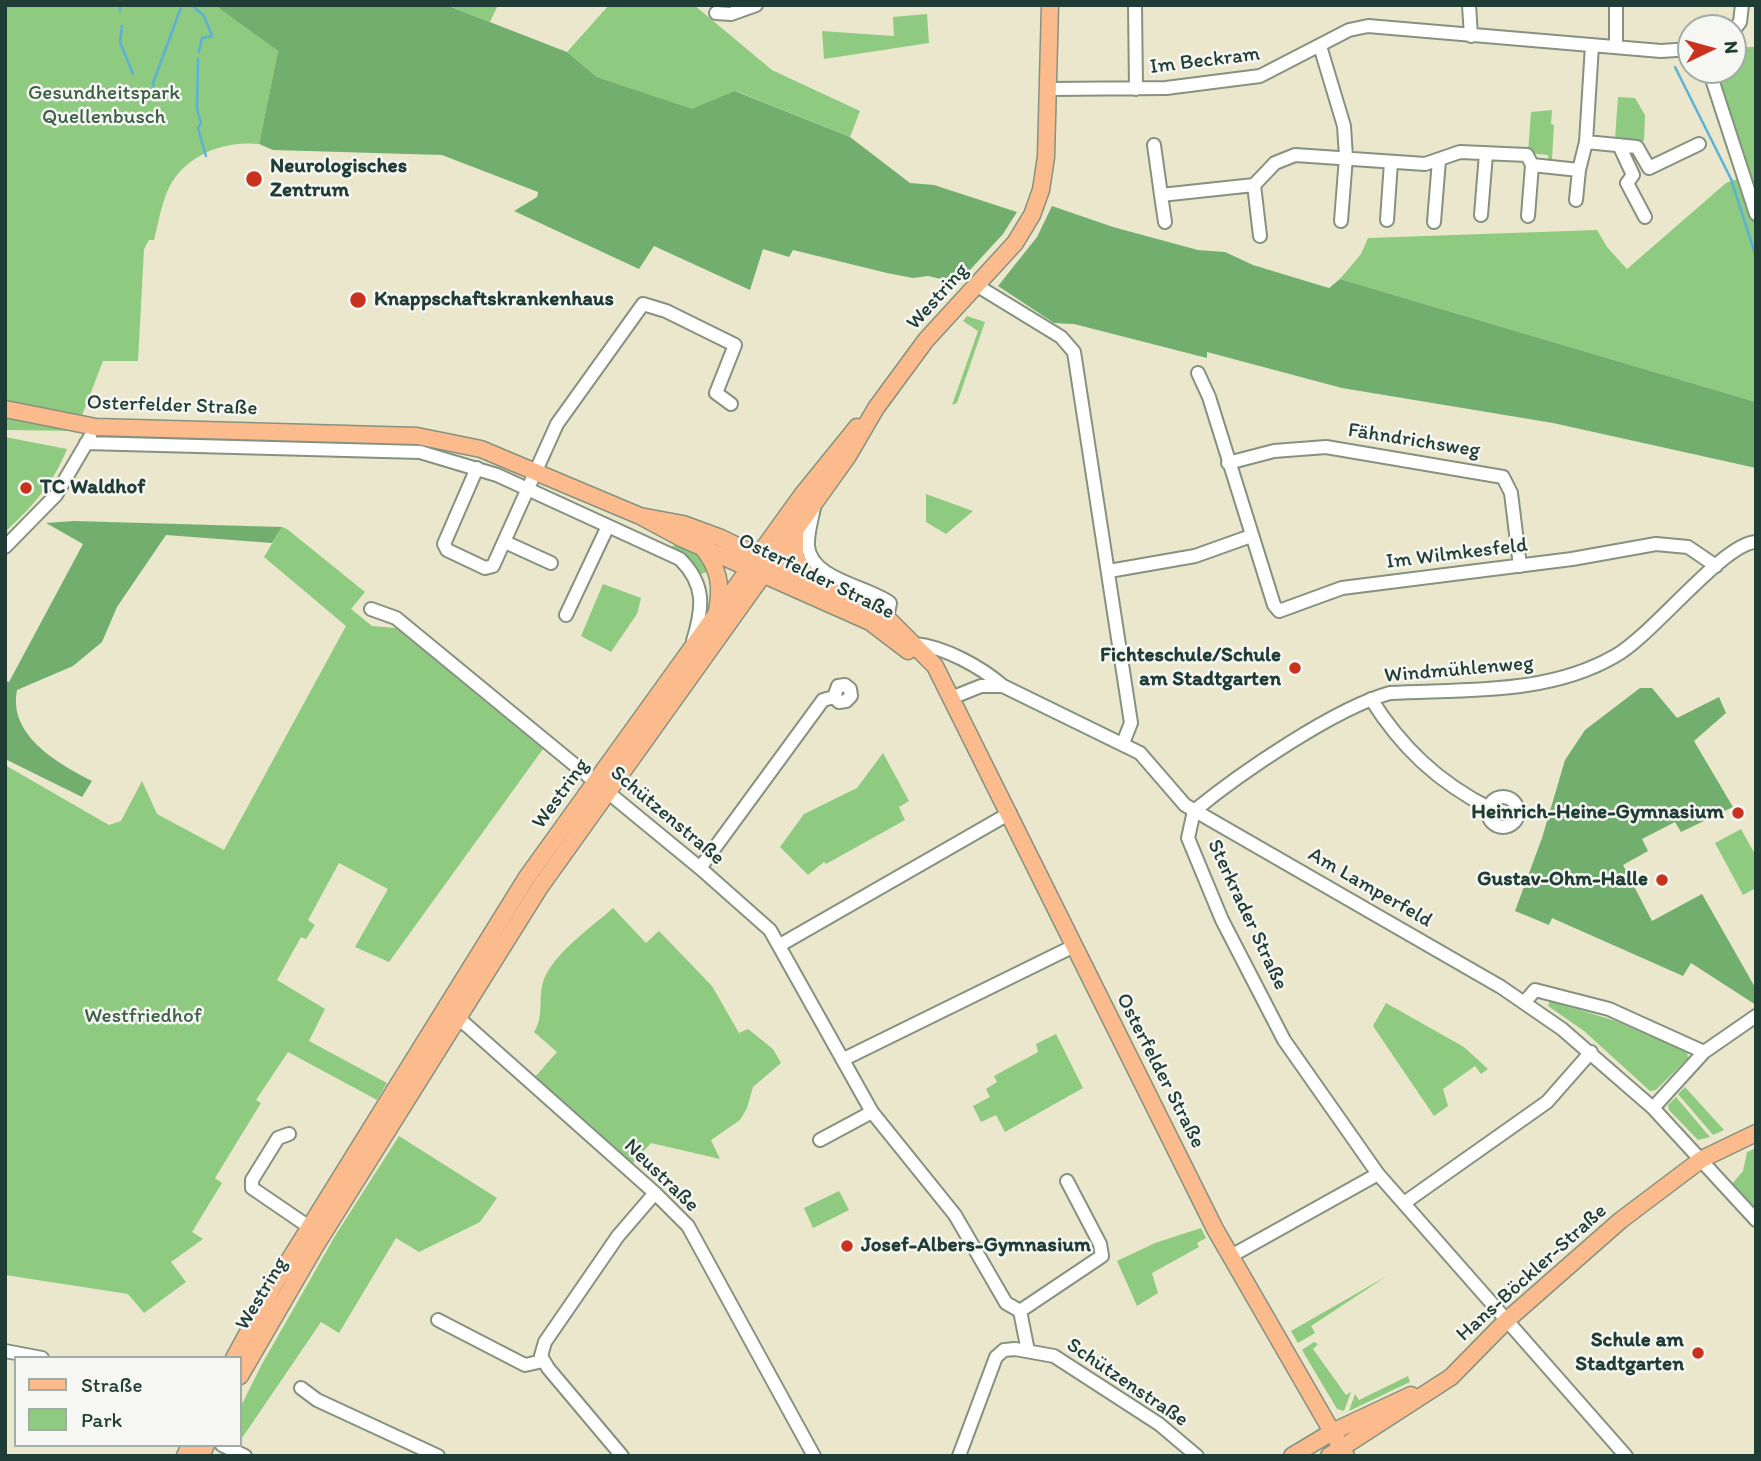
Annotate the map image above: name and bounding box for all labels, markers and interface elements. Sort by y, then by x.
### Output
north arrow [1677,14,1747,84]
text: N [1719,40,1743,55]
street label: Im Beckram [1149,42,1261,80]
park label: Gesundheitspark Quellenbusch [28,81,180,131]
place label: Neurologisches Zentrum [270,154,407,204]
marker: Neurologisches Zentrum [244,169,264,189]
street label: Westring [902,259,974,335]
place label: Knappschaftskrankenhaus [374,287,614,313]
marker: Knappschaftskrankenhaus [348,290,368,310]
street label: Osterfelder Straße [86,390,258,422]
street label: Fähndrichsweg [1346,418,1482,464]
place label: TC Waldhof [40,475,145,501]
marker: TC Waldhof [18,480,34,496]
street label: Osterfelder Straße [734,528,898,626]
street label: Im Wilmkesfeld [1385,533,1529,575]
place label: Fichteschule/Schule am Stadtgarten [1100,643,1281,693]
street label: Windmühlenweg [1383,651,1535,689]
marker: Fichteschule/Schule am Stadtgarten [1287,660,1303,676]
street label: Westring [527,754,595,834]
street label: Schützenstraße [605,761,729,871]
place label: Heinrich-Heine-Gymnasium [1471,800,1724,826]
marker: Heinrich-Heine-Gymnasium [1730,805,1746,821]
street label: Sterkrader Straße [1201,836,1293,994]
street label: Am Lamperfeld [1303,842,1437,934]
place label: Gustav-Ohm-Halle [1477,867,1648,893]
marker: Gustav-Ohm-Halle [1654,872,1670,888]
street label: Osterfelder Straße [1110,989,1210,1153]
park label: Westfriedhof [84,1004,202,1030]
street label: Neustraße [618,1134,704,1218]
street label: Hans-Böckler-Straße [1452,1199,1612,1347]
place label: Josef-Albers-Gymnasium [861,1233,1091,1259]
marker: Josef-Albers-Gymnasium [839,1238,855,1254]
street label: Westring [230,1253,294,1335]
place label: Schule am Stadtgarten [1575,1328,1684,1378]
street label: Schützenstraße [1061,1333,1193,1433]
marker: Schule am Stadtgarten [1690,1345,1706,1361]
legend [14,1356,242,1447]
text: Straße [81,1372,142,1397]
text: Park [81,1407,122,1432]

